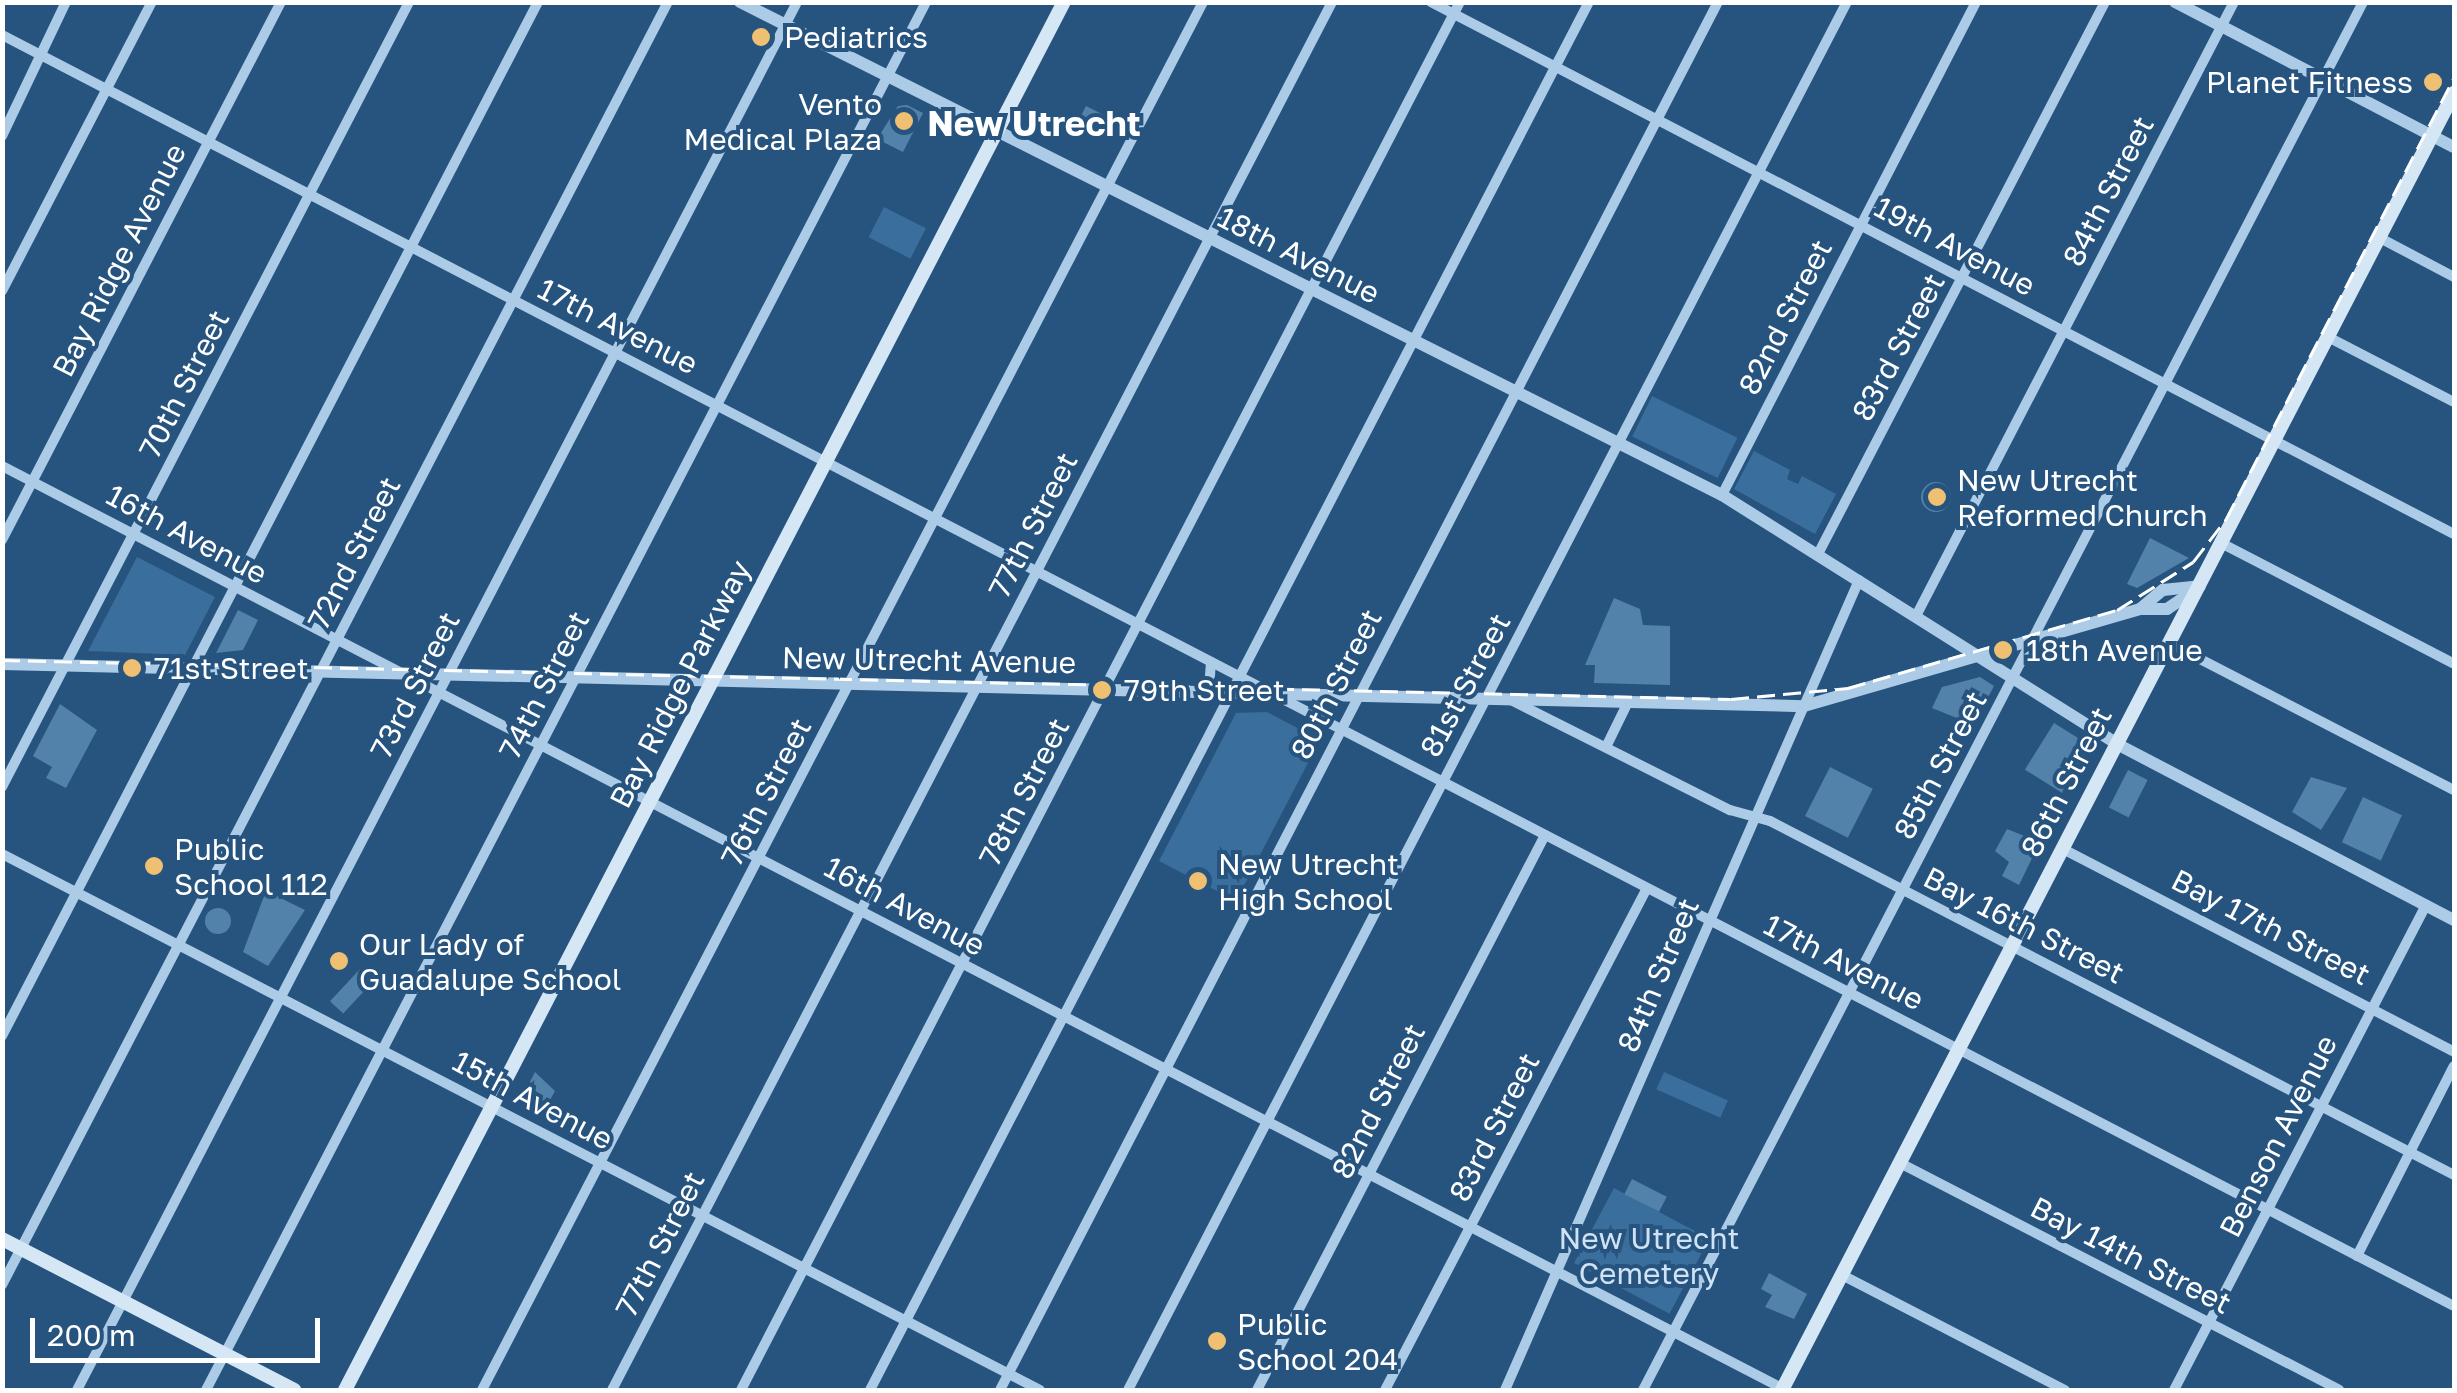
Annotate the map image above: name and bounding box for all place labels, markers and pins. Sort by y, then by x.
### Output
place label: Pediatrics [784,19,928,55]
marker: Pediatrics [748,24,774,50]
place label: Planet Fitness [2206,64,2413,100]
marker: Planet Fitness [2422,71,2444,93]
place label: Vento Medical Plaza [683,86,882,156]
marker: Vento Medical Plaza [891,108,917,134]
place label: New Utrecht Reformed Church [1957,462,2208,532]
marker: New Utrecht Reformed Church [1926,486,1948,508]
place label: 18th Avenue [2026,632,2203,668]
marker: 18th Avenue [1990,637,2016,663]
place label: 71st Street [154,650,309,686]
marker: 71st Street [119,655,145,681]
place label: 79th Street [1124,672,1285,708]
marker: 79th Street [1089,677,1115,703]
place label: Public School 112 [174,831,328,902]
place label: New Utrecht High School [1218,846,1399,916]
marker: Public School 112 [143,855,165,877]
marker: New Utrecht High School [1187,870,1209,892]
place label: Our Lady of Guadalupe School [359,926,621,996]
marker: Our Lady of Guadalupe School [328,950,350,972]
place label: Public School 204 [1237,1306,1398,1376]
marker: Public School 204 [1206,1330,1228,1352]

